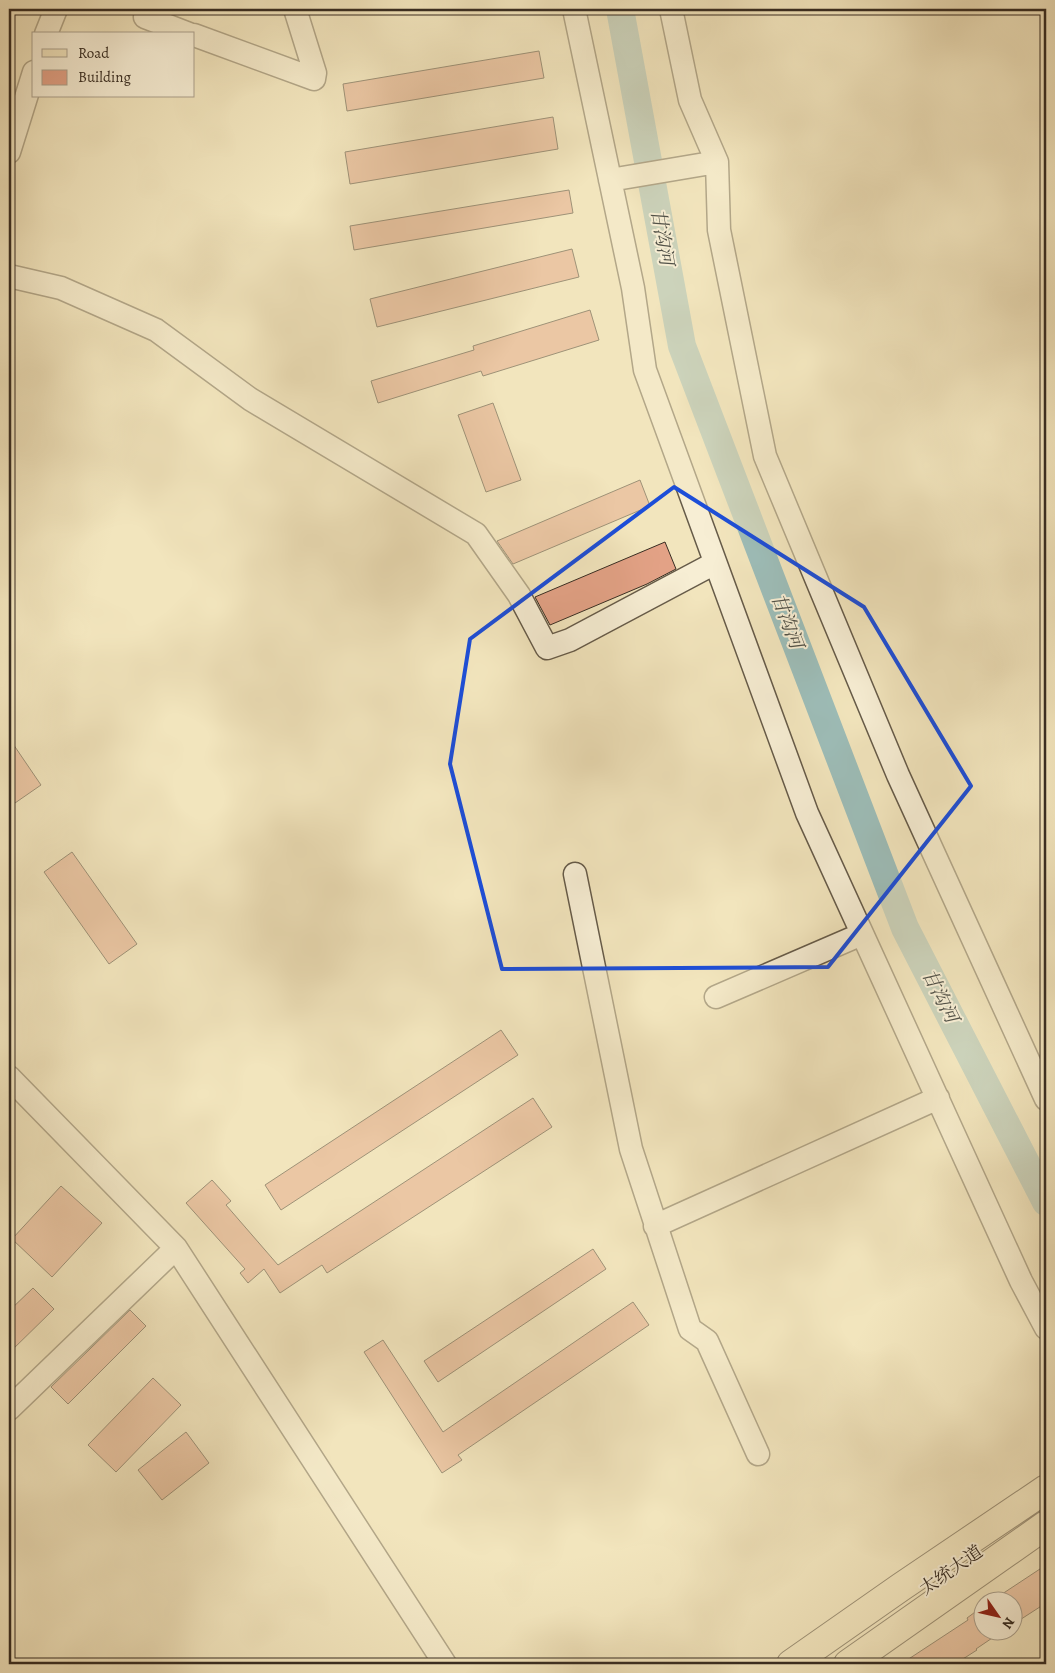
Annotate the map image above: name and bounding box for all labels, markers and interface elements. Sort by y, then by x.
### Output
legend [32,32,195,98]
text: Road [78,43,110,63]
text: Building [78,67,131,87]
water label: 甘沟河 [644,207,680,270]
water label: 甘沟河 [765,590,810,655]
water label: 甘沟河 [915,965,966,1030]
street label: 太统大道 [915,1540,987,1600]
north arrow [972,1590,1022,1640]
text: N [998,1613,1019,1633]

